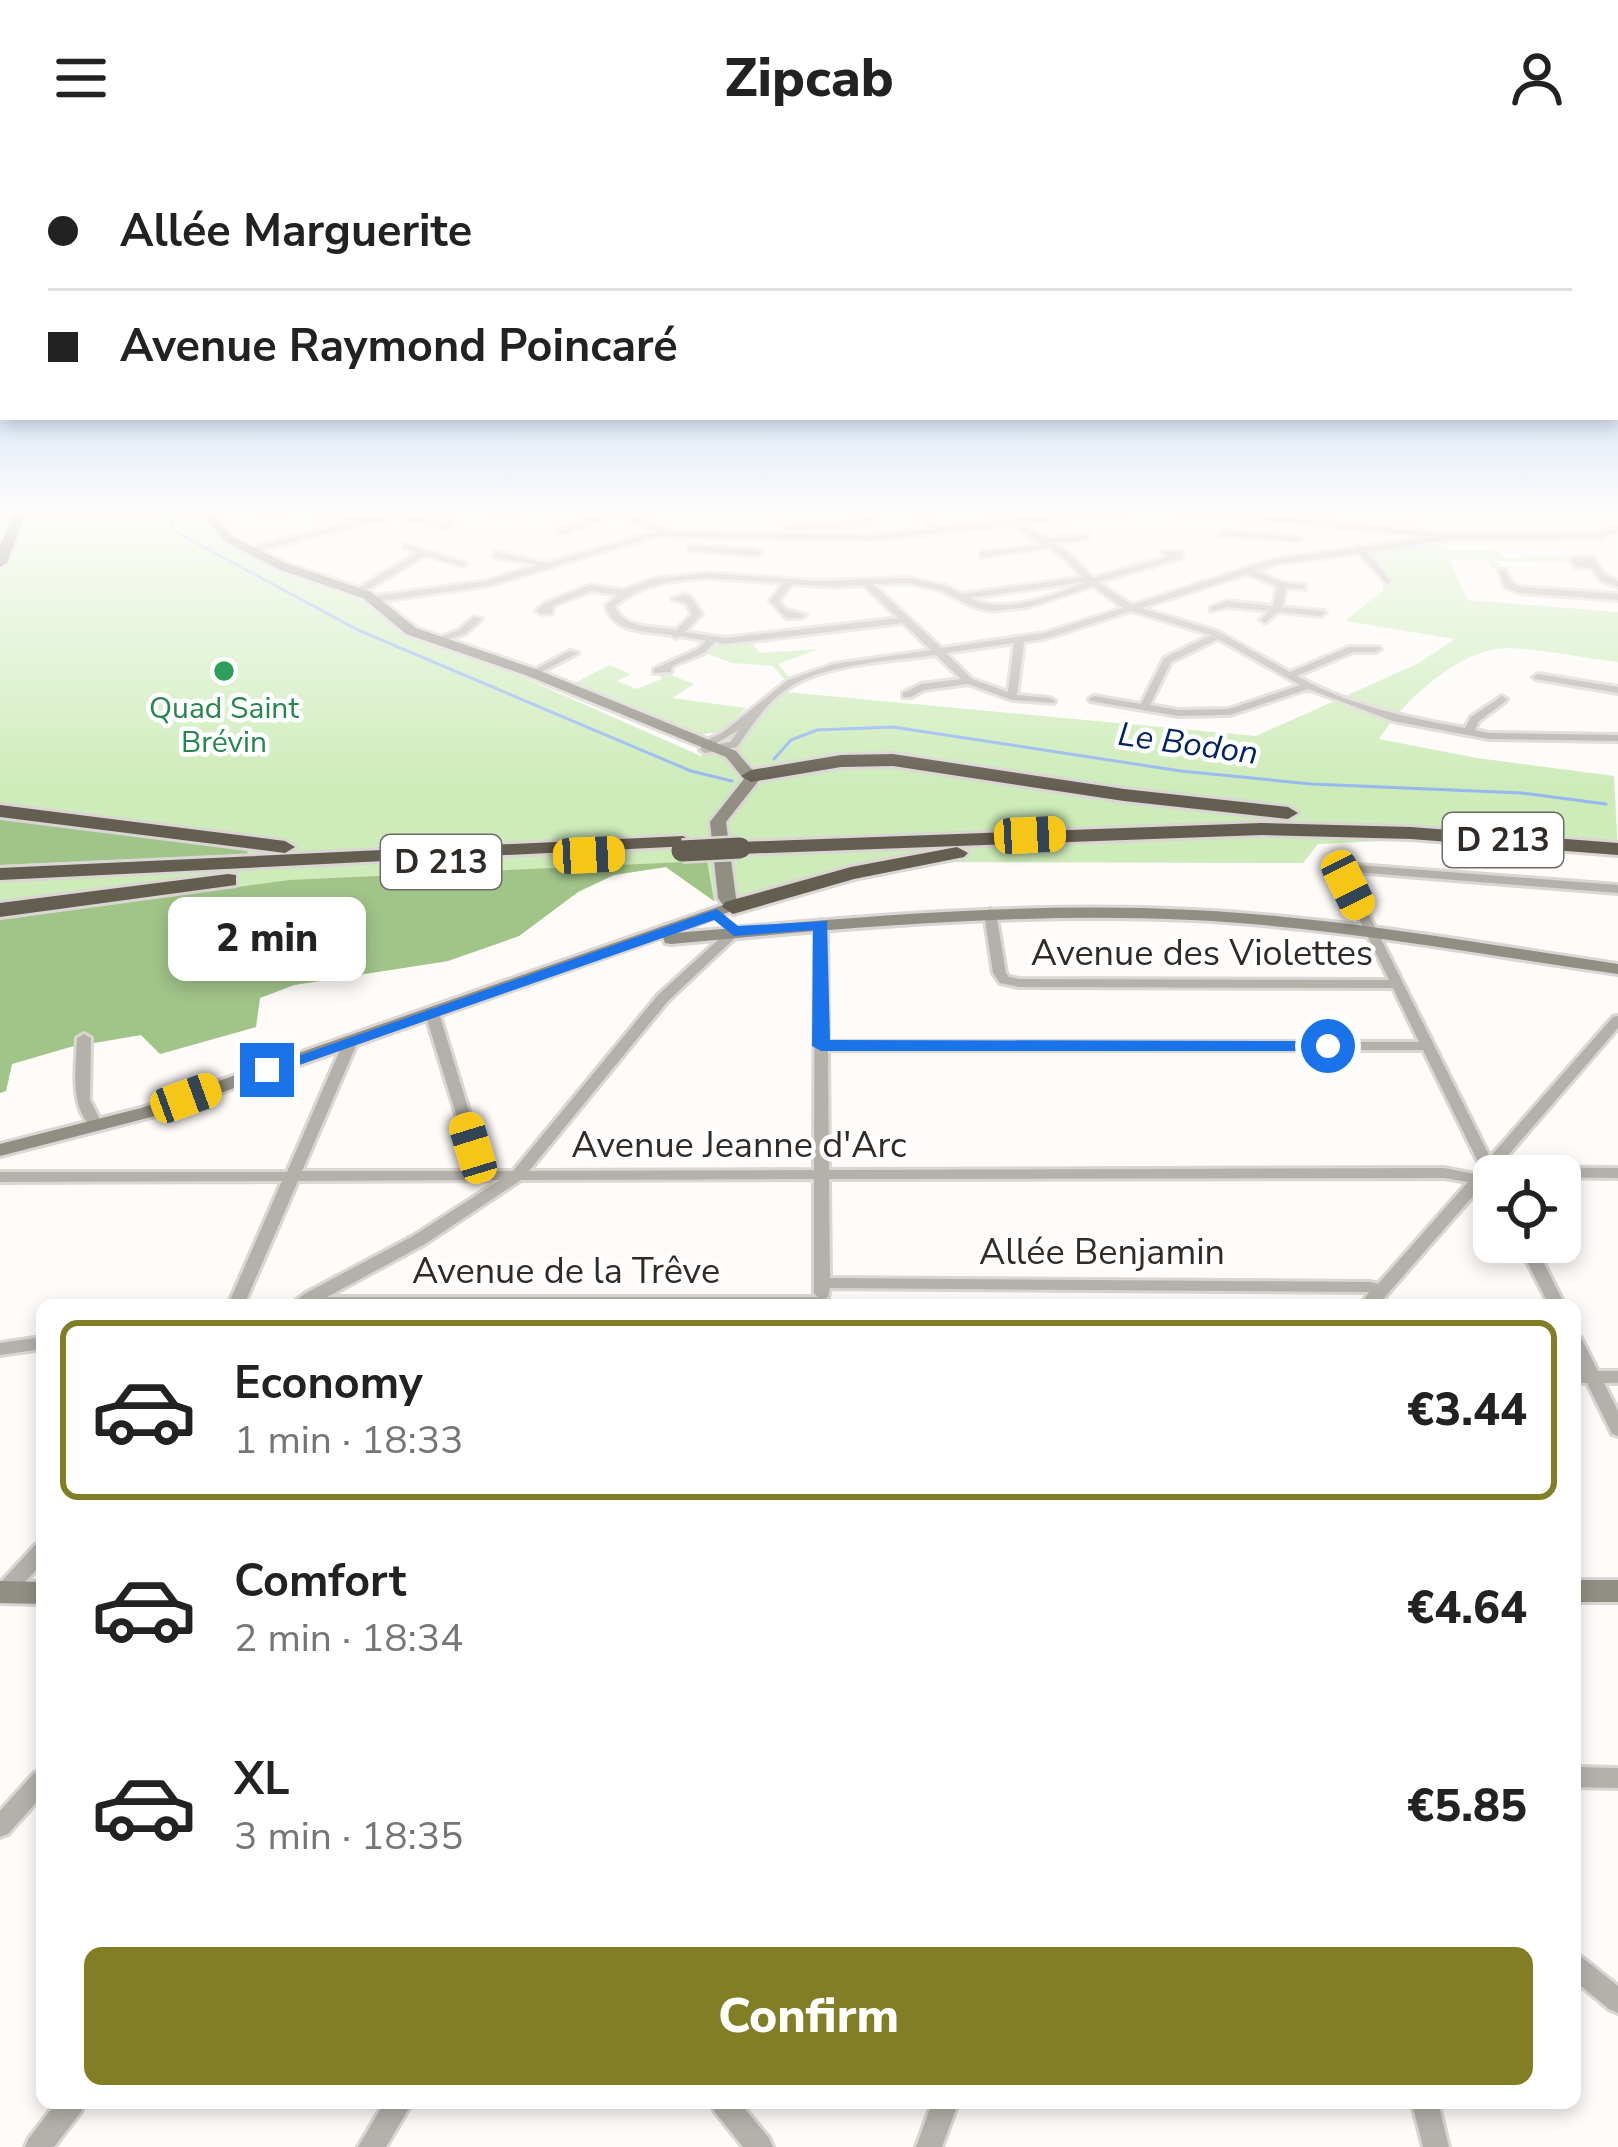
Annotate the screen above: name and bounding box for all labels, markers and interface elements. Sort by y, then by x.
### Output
text: Zipcab [724,41,894,115]
icon: menu [48,45,114,111]
icon: person [1504,45,1570,111]
text: Allée Marguerite [120,201,472,262]
text: Avenue Raymond Poincaré [120,316,678,377]
marker: Quad Saint Brévin [211,658,237,684]
place label: Quad Saint Brévin [149,688,299,763]
water label: Le Bodon [1115,712,1261,776]
road number: D 213 [1443,813,1563,867]
car [993,815,1067,855]
road number: D 213 [381,835,501,889]
car [552,835,626,875]
car [1316,845,1380,925]
callout: 2 min [168,896,366,980]
text: 2 min [216,912,318,965]
street label: Avenue des Violettes [1031,929,1373,978]
route start [1301,1019,1355,1073]
route end [240,1043,294,1097]
car [146,1069,226,1127]
car [445,1108,501,1188]
street label: Avenue Jeanne d'Arc [571,1121,907,1170]
map controls [1473,1155,1581,1263]
button: locate [1473,1155,1581,1263]
street label: Allée Benjamin [979,1228,1225,1277]
street label: Avenue de la Trêve [412,1247,720,1296]
text: Economy [234,1353,423,1414]
icon: car [90,1356,198,1464]
text: €3.44 [1407,1380,1527,1441]
text: 1 min · 18:33 [234,1414,463,1467]
text: Comfort [234,1551,406,1612]
icon: car [90,1554,198,1662]
text: €4.64 [1407,1578,1527,1639]
text: 2 min · 18:34 [234,1612,463,1665]
text: XL [234,1749,290,1810]
icon: car [90,1752,198,1860]
text: €5.85 [1407,1776,1527,1837]
text: 3 min · 18:35 [234,1810,463,1863]
button: Confirm [84,1947,1533,2085]

